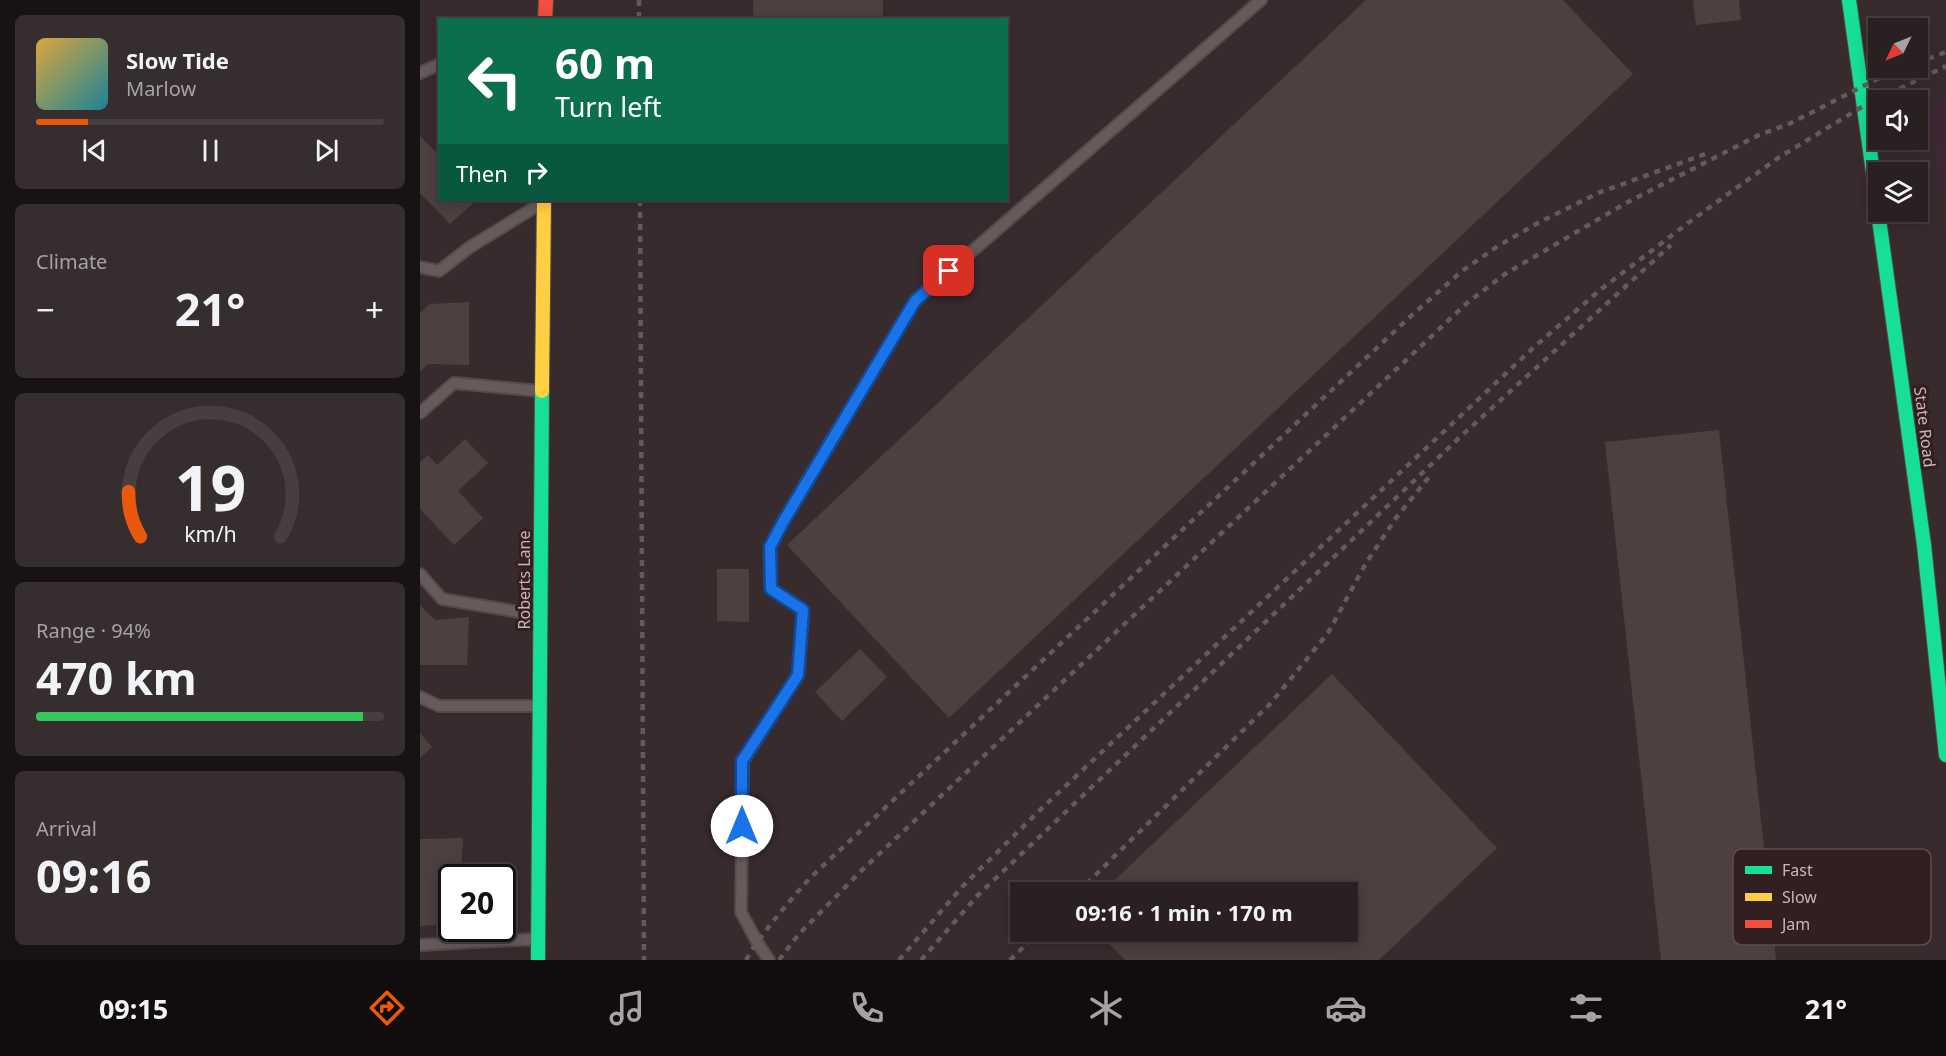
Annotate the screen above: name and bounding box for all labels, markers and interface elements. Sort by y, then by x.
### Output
north arrow [1868,18,1928,78]
map controls [1868,18,1928,222]
text: 60 m [555,34,655,91]
icon: left [456,42,534,120]
text: Slow Tide [126,45,229,75]
text: Marlow [126,75,196,102]
text: Turn left [555,88,661,125]
button: sound [1868,90,1928,150]
icon: previous [78,134,111,167]
icon: pause [194,134,227,167]
icon: next [310,134,343,167]
icon: right [520,156,553,189]
text: Then [456,158,508,188]
button: layers [1868,162,1928,222]
pin [923,245,974,296]
text: Climate [36,248,107,275]
icon: arrive [932,254,965,287]
text: 21° [175,278,245,339]
text: − [36,287,55,332]
text: + [365,287,384,332]
street label: State Road [1909,385,1941,469]
text: 19 [174,444,246,529]
text: km/h [184,519,236,548]
street label: Roberts Lane [513,531,535,629]
text: Range · 94% [36,617,151,644]
text: 470 km [36,647,197,708]
position arrow [710,794,774,858]
text: Arrival [36,815,97,842]
text: 09:16 [36,845,152,906]
legend [1733,849,1931,945]
text: Fast [1782,859,1813,881]
speed limit sign: 20 [438,864,516,942]
text: Slow [1782,886,1817,908]
text: 09:16 · 1 min · 170 m [1075,897,1293,927]
text: Jam [1780,913,1810,935]
icon: directions [366,987,408,1029]
icon: music [606,987,648,1029]
icon: phone [846,987,888,1029]
icon: climate [1085,987,1127,1029]
icon: car [1325,987,1367,1029]
icon: filters [1565,987,1607,1029]
text: 09:15 [99,990,168,1027]
text: 21° [1805,990,1847,1027]

